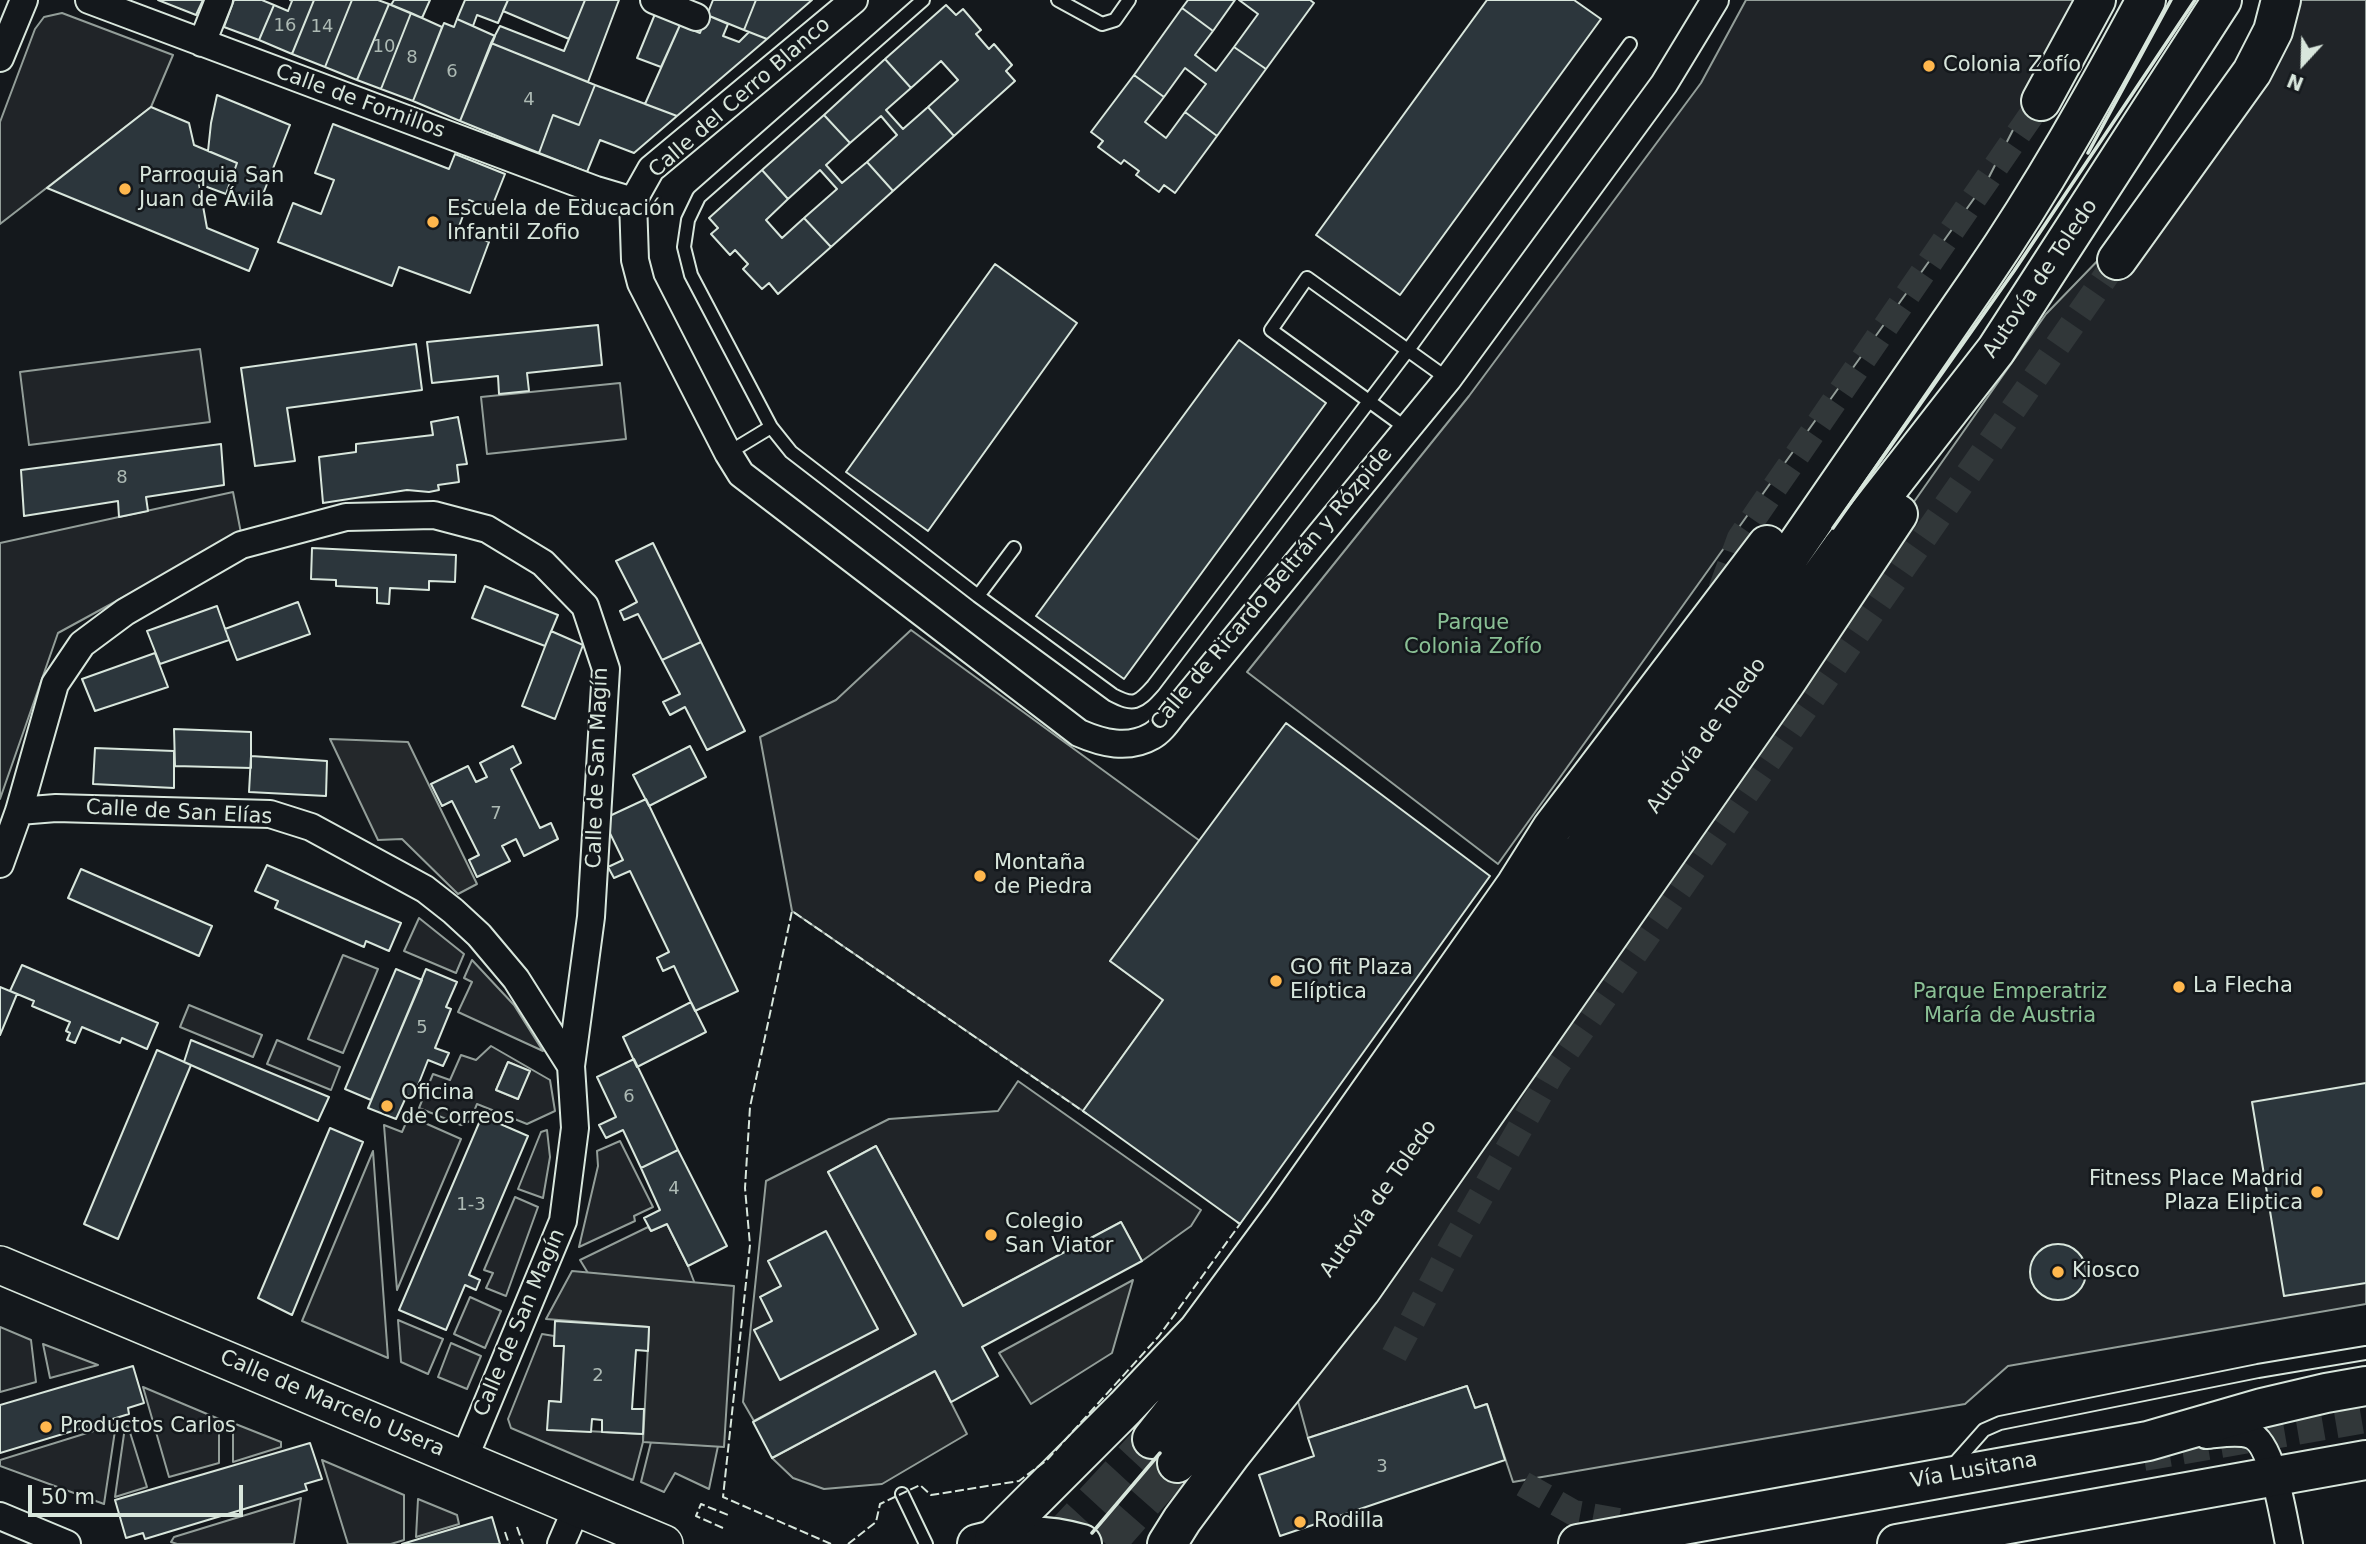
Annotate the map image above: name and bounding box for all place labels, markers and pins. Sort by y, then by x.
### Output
place label: Colonia Zofío [1943,53,2081,79]
marker: Colonia Zofío [1921,58,1937,74]
place label: Parroquia San Juan de Ávila [139,164,284,214]
marker: Parroquia San Juan de Ávila [117,181,133,197]
place label: Escuela de Educación Infantil Zofio [447,197,675,247]
marker: Escuela de Educación Infantil Zofio [425,214,441,230]
place label: Montaña de Piedra [994,851,1093,901]
marker: Montaña de Piedra [972,868,988,884]
place label: GO fit Plaza Elíptica [1290,956,1413,1006]
marker: GO fit Plaza Elíptica [1268,973,1284,989]
place label: La Flecha [2193,974,2293,1000]
marker: La Flecha [2171,979,2187,995]
place label: Oficina de Correos [401,1081,515,1131]
marker: Oficina de Correos [379,1098,395,1114]
place label: Fitness Place Madrid Plaza Eliptica [2089,1167,2303,1217]
marker: Fitness Place Madrid Plaza Eliptica [2309,1184,2325,1200]
place label: Colegio San Viator [1005,1210,1114,1260]
marker: Colegio San Viator [983,1227,999,1243]
place label: Kiosco [2072,1259,2140,1285]
marker: Kiosco [2050,1264,2066,1280]
place label: Productos Carlos [60,1414,236,1440]
marker: Productos Carlos [38,1419,54,1435]
place label: Rodilla [1314,1509,1384,1535]
marker: Rodilla [1292,1514,1308,1530]

